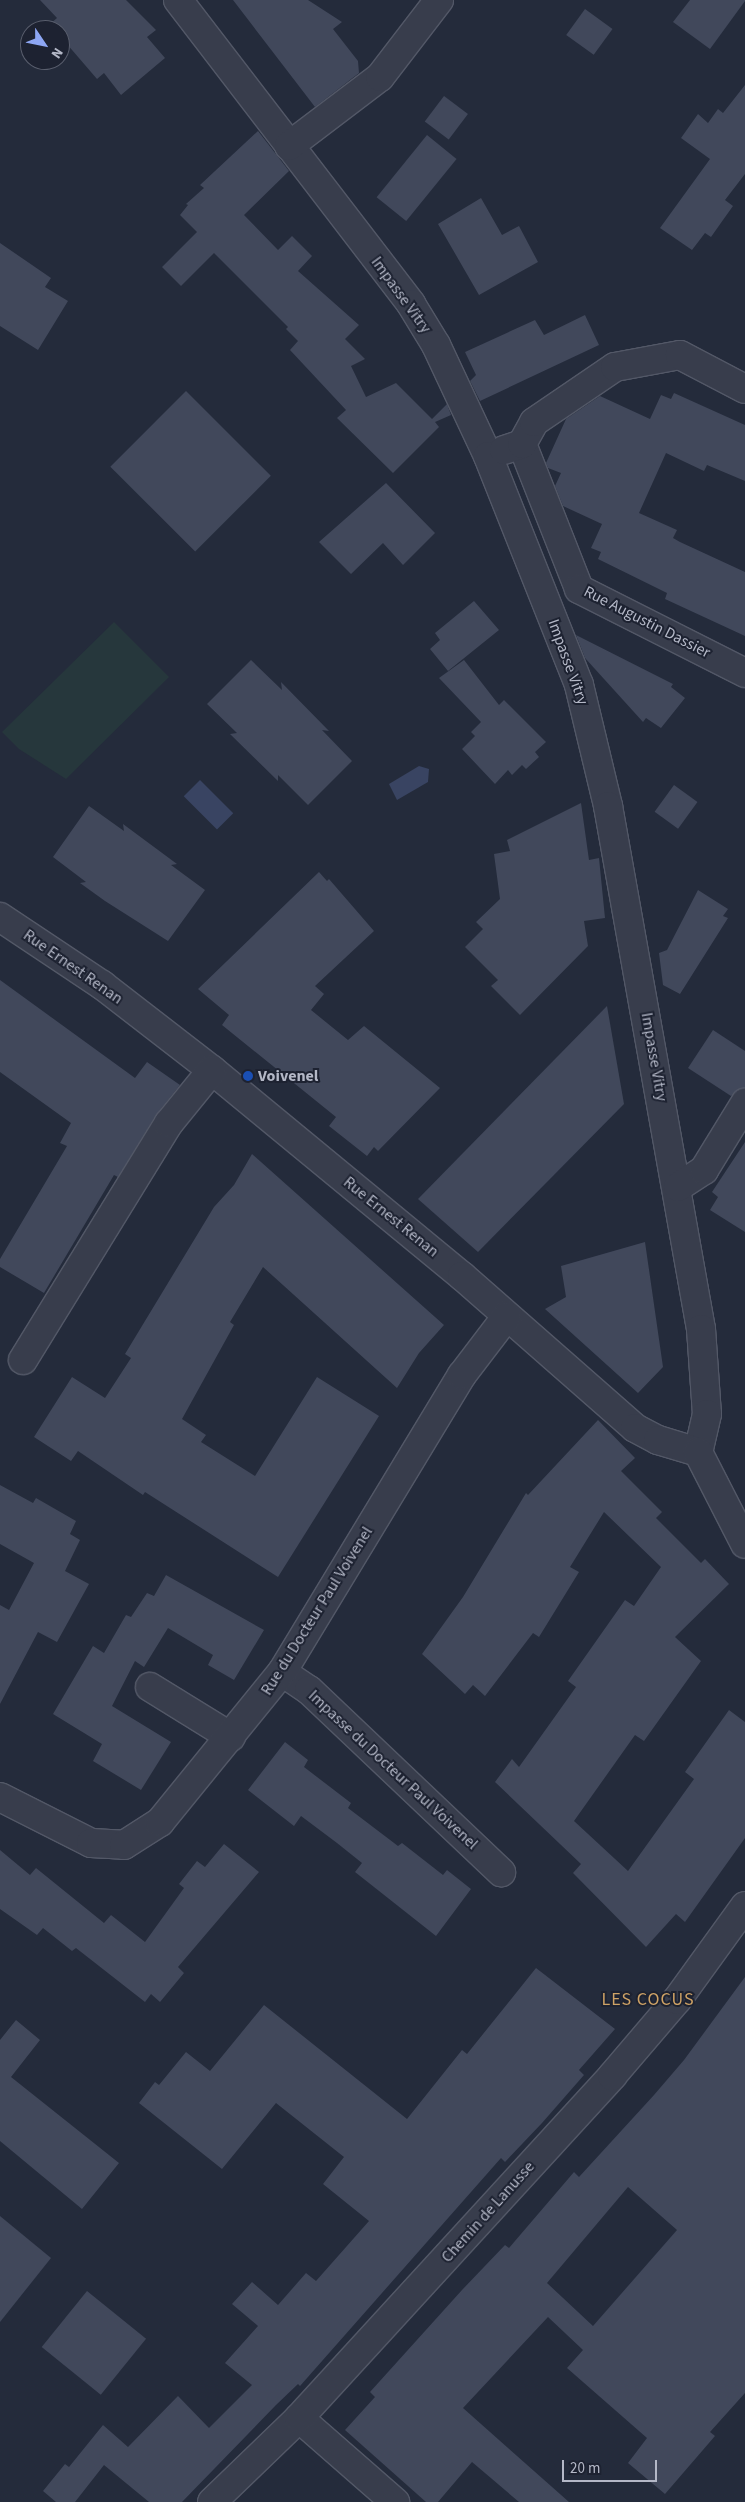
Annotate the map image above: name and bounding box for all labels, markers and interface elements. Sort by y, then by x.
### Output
north arrow [20,20,70,70]
text: N [46,43,68,62]
street label: Impasse Vitry [367,253,435,337]
street label: Rue Augustin Dassier [581,582,713,662]
street label: Impasse Vitry [544,617,592,707]
street label: Rue Ernest Renan [20,926,126,1008]
street label: Impasse Vitry [637,1011,671,1103]
place label: Voivenel [258,1066,318,1086]
marker: Voivenel [242,1070,254,1082]
street label: Rue Ernest Renan [339,1173,443,1261]
street label: Rue du Docteur Paul Voivenel [257,1523,377,1699]
street label: Impasse du Docteur Paul Voivenel [304,1686,482,1854]
district label: LES COCUS [600,1989,696,2011]
street label: Chemin de Lanusse [438,2157,538,2267]
scale bar [565,2450,660,2482]
text: 20 m [570,2458,600,2479]

